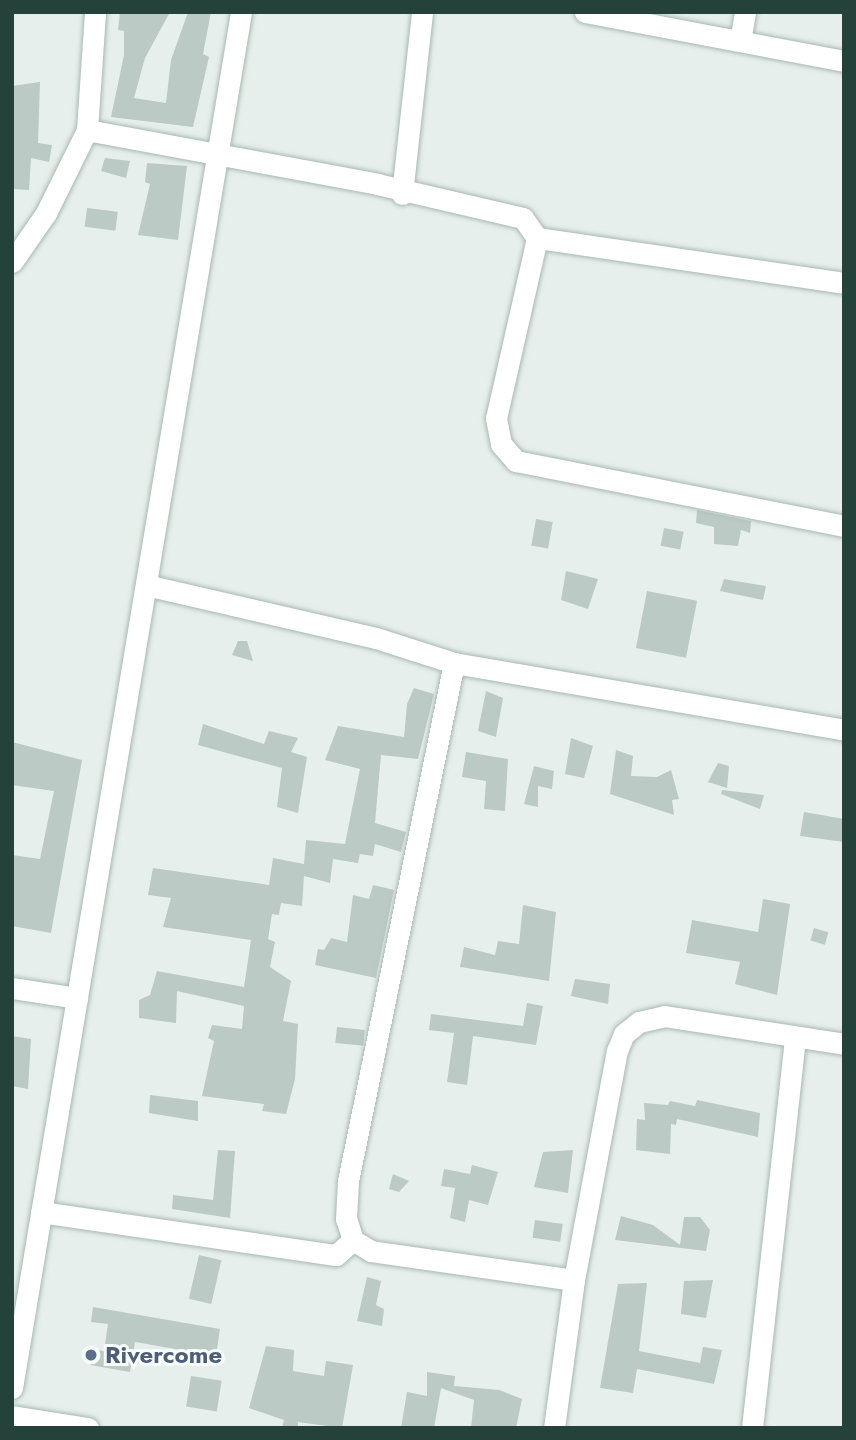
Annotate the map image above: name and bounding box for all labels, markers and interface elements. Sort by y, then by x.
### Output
place label: Rivercome [105,1341,222,1369]
marker: Rivercome [83,1347,99,1363]

